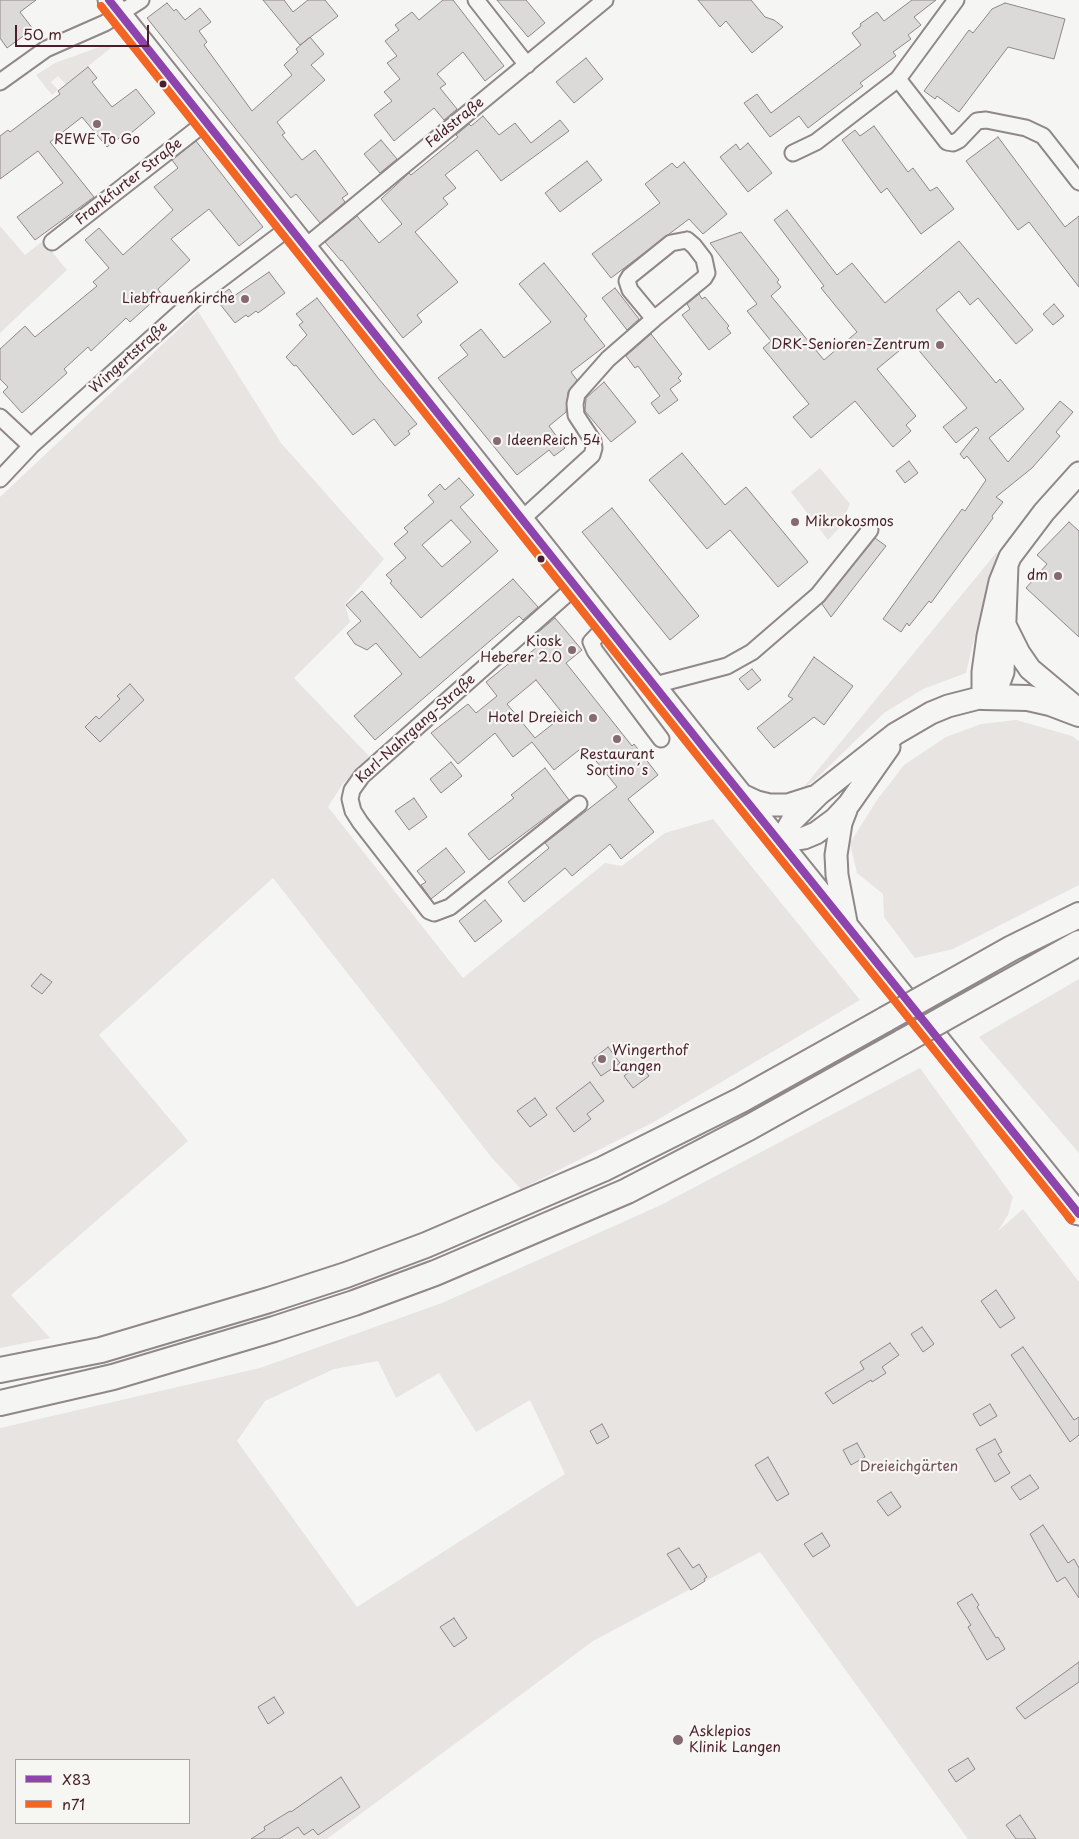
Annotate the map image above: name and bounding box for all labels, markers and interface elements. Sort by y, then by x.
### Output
scale bar [18,15,151,47]
text: 50 m [23,22,62,45]
unlabelled marker [158,79,168,89]
street label: Feldstraße [422,94,488,152]
marker: REWE To Go [91,118,103,130]
place label: REWE To Go [54,132,140,148]
street label: Frankfurter Straße [72,135,186,229]
place label: Liebfrauenkirche [122,291,235,307]
marker: Liebfrauenkirche [239,293,251,305]
street label: Wingertstraße [87,319,171,397]
place label: DRK-Senioren-Zentrum [771,337,930,353]
marker: DRK-Senioren-Zentrum [934,339,946,351]
place label: IdeenReich 54 [507,433,601,449]
marker: IdeenReich 54 [491,435,503,447]
place label: Mikrokosmos [805,514,893,530]
marker: Mikrokosmos [789,516,801,528]
unlabelled marker [536,554,546,564]
place label: dm [1027,568,1048,584]
marker: dm [1052,570,1064,582]
place label: Kiosk Heberer 2.0 [480,634,562,666]
marker: Kiosk Heberer 2.0 [566,644,578,656]
street label: Karl-Nahrgang-Straße [353,671,479,787]
place label: Hotel Dreieich [488,710,583,726]
marker: Hotel Dreieich [587,712,599,724]
marker: Restaurant Sortino´s [611,733,623,745]
place label: Restaurant Sortino´s [580,747,654,780]
place label: Wingerthof Langen [612,1043,688,1076]
marker: Wingerthof Langen [596,1053,608,1065]
park label: Dreieichgärten [860,1459,958,1475]
place label: Asklepios Klinik Langen [689,1724,781,1756]
marker: Asklepios Klinik Langen [671,1733,685,1747]
legend [15,1759,190,1824]
text: X83 [62,1767,91,1790]
text: n71 [62,1792,85,1815]

